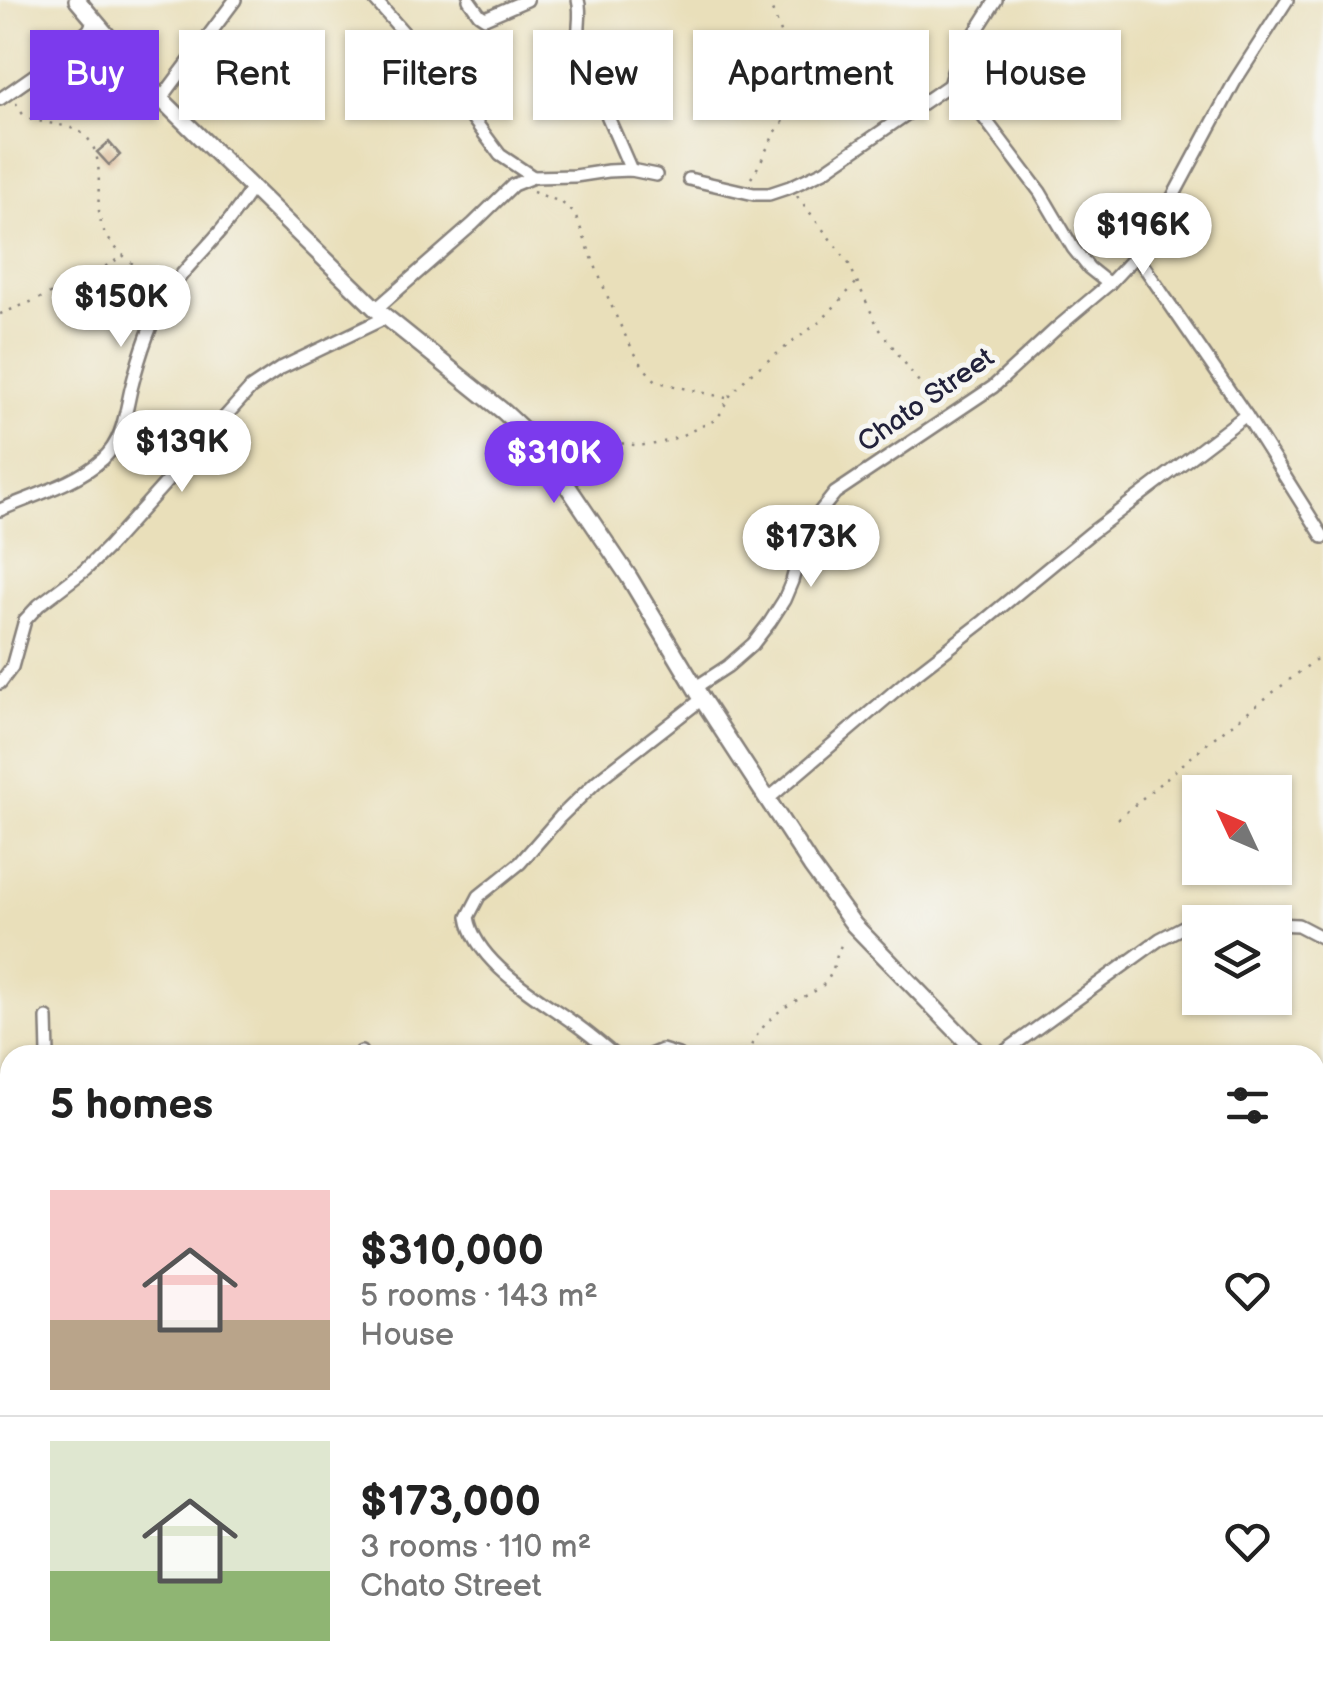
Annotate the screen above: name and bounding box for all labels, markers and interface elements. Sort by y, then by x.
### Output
chip: Buy [30,30,159,120]
chip: Rent [179,30,325,120]
chip: Filters [345,30,513,120]
chip: New [533,30,673,120]
chip: Apartment [693,30,929,120]
chip: House [949,30,1121,120]
pin: $196K [1073,193,1213,278]
text: $196K [1096,206,1190,245]
pin: $150K [51,265,191,350]
text: $150K [74,278,168,317]
street label: Chato Street [851,341,1001,459]
pin: $139K [112,410,252,495]
pin: $310K [484,421,624,506]
text: $139K [135,423,229,462]
text: $310K [507,434,601,473]
pin: $173K [741,505,881,590]
text: $173K [765,518,857,557]
north arrow [1182,775,1292,885]
map controls [1182,775,1292,1015]
button: layers [1182,905,1292,1015]
icon: filters [1220,1078,1275,1133]
text: 5 homes [50,1080,213,1131]
text: $310,000 [360,1226,544,1277]
icon: home [130,1230,250,1350]
icon: heart [1220,1263,1275,1318]
text: 5 rooms · 143 m² [360,1277,598,1316]
text: House [360,1316,454,1355]
text: $173,000 [360,1477,541,1528]
icon: home [130,1481,250,1601]
icon: heart [1220,1514,1275,1569]
text: 3 rooms · 110 m² [360,1528,591,1567]
text: Chato Street [360,1567,541,1606]

